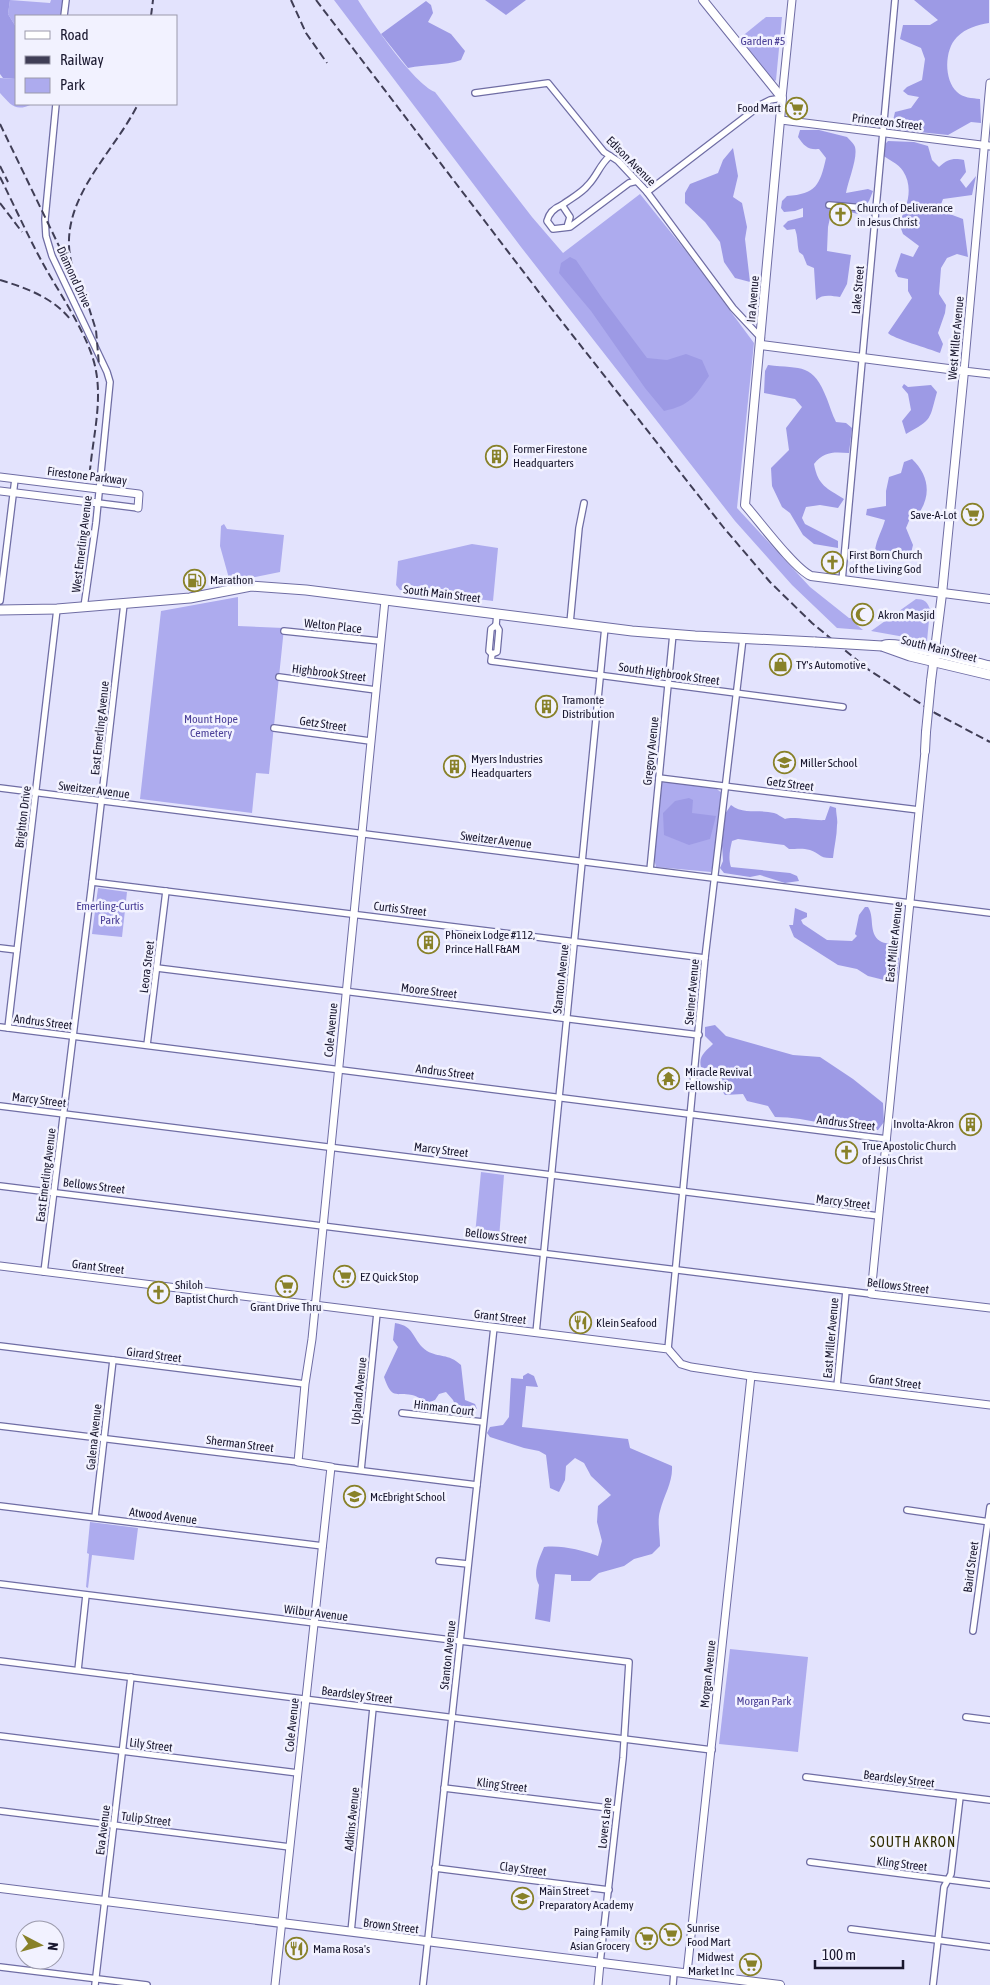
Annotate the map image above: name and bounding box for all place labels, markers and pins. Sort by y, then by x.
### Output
supermarket icon: Food Mart [785,96,809,120]
place label: Food Mart [737,101,782,115]
place label: Church of Deliverance in Jesus Christ [857,201,953,229]
church icon: Church of Deliverance in Jesus Christ [829,203,853,227]
place label: Former Firestone Headquarters [513,442,587,470]
building icon: Former Firestone Headquarters [485,444,509,468]
supermarket icon: Save-A-Lot [961,503,985,527]
place label: Save-A-Lot [910,508,958,522]
place label: First Born Church of the Living God [849,548,923,576]
church icon: First Born Church of the Living God [821,550,845,574]
fuel station icon: Marathon [182,568,206,592]
place label: Marathon [210,573,253,587]
mosque icon: Akron Masjid [850,603,874,627]
place label: Akron Masjid [878,608,935,622]
shop icon: TY's Automotive [768,653,792,677]
place label: TY's Automotive [796,658,866,672]
place label: Tramonte Distribution [562,693,615,721]
building icon: Tramonte Distribution [534,695,558,719]
school or university icon: Miller School [772,751,796,775]
place label: Myers Industries Headquarters [471,752,543,780]
building icon: Myers Industries Headquarters [443,754,467,778]
place label: Miller School [800,756,858,770]
place label: Phoneix Lodge #112, Prince Hall F&AM [445,928,535,956]
building icon: Phoneix Lodge #112, Prince Hall F&AM [417,930,441,954]
place label: Miracle Revival Fellowship [685,1065,753,1093]
temple icon: Miracle Revival Fellowship [657,1067,681,1091]
building icon: Involta-Akron [958,1112,982,1136]
place label: Involta-Akron [893,1117,954,1131]
place label: True Apostolic Church of Jesus Christ [862,1139,956,1167]
church icon: True Apostolic Church of Jesus Christ [834,1141,858,1165]
supermarket icon: EZ Quick Stop [332,1265,356,1289]
place label: EZ Quick Stop [360,1270,419,1284]
supermarket icon: Grant Drive Thru [274,1274,298,1298]
place label: Shiloh Baptist Church [175,1278,238,1306]
church icon: Shiloh Baptist Church [147,1280,171,1304]
place label: Grant Drive Thru [250,1300,322,1314]
restaurant icon: Klein Seafood [568,1311,592,1335]
place label: Klein Seafood [596,1316,657,1330]
school or university icon: McEbright School [342,1485,366,1509]
place label: McEbright School [370,1490,446,1504]
place label: Main Street Preparatory Academy [539,1884,634,1912]
school or university icon: Main Street Preparatory Academy [511,1886,535,1910]
place label: Sunrise Food Mart [687,1921,731,1949]
supermarket icon: Sunrise Food Mart [659,1923,683,1947]
place label: Paing Family Asian Grocery [570,1925,630,1953]
supermarket icon: Paing Family Asian Grocery [634,1927,658,1951]
restaurant icon: Mama Rosa's [285,1937,309,1961]
place label: Mama Rosa's [313,1942,370,1956]
place label: Midwest Market Inc [688,1950,735,1978]
supermarket icon: Midwest Market Inc [738,1952,762,1976]

